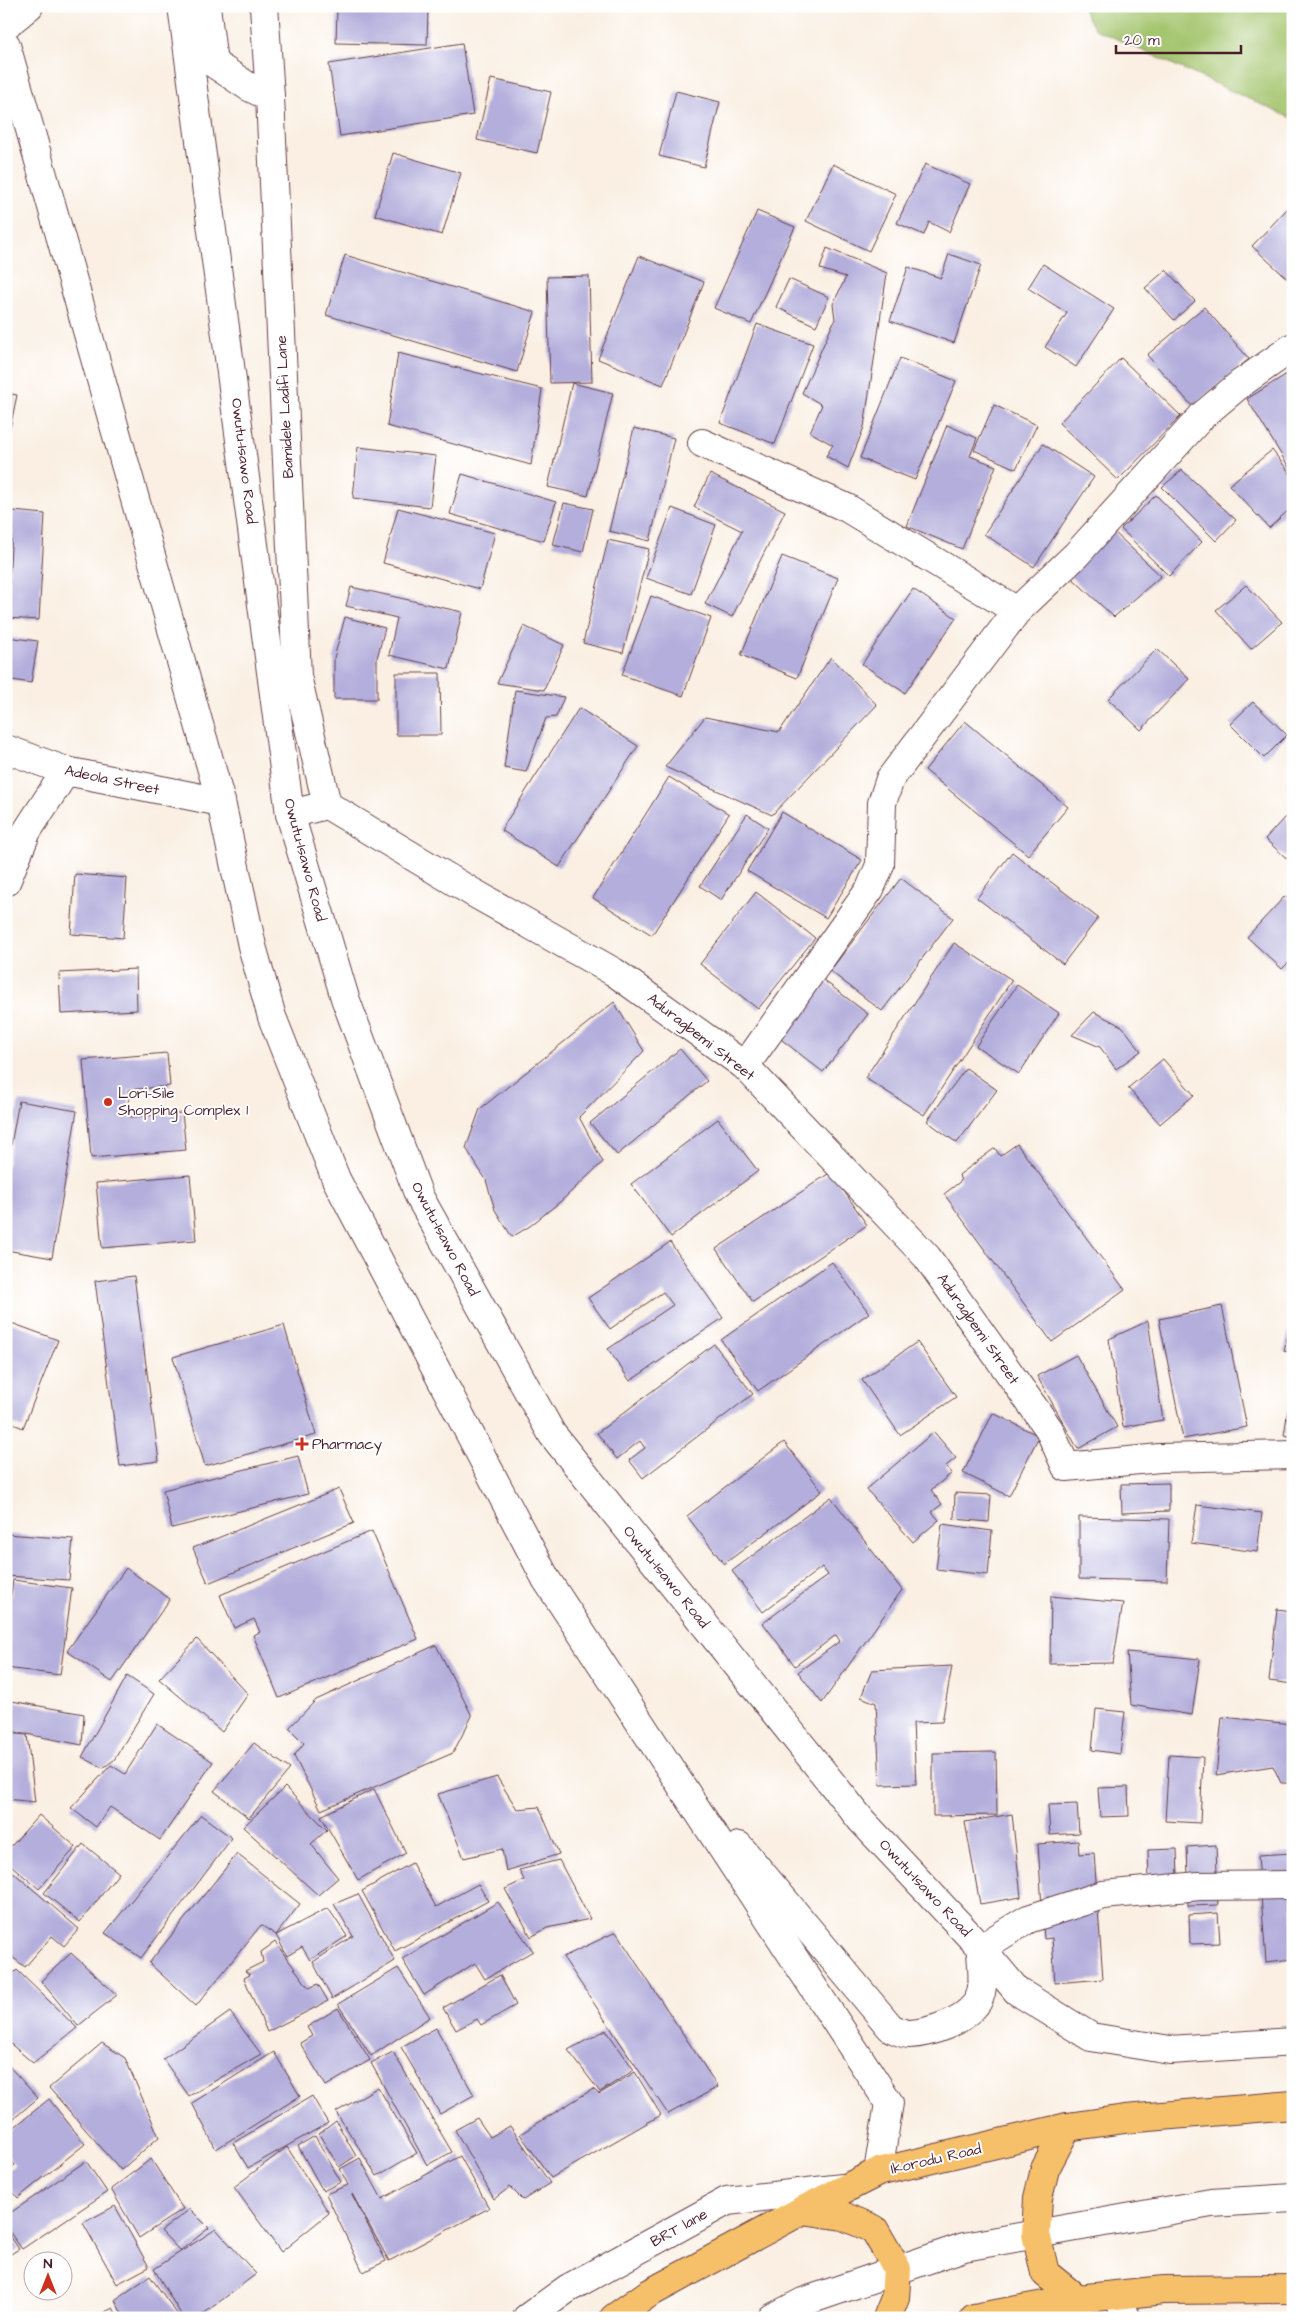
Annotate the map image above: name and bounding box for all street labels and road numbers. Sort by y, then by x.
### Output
street label: Bamidele Ladifi Lane [271,335,299,479]
street label: Owutu-Isawo Road [226,397,262,525]
street label: Adeola Street [63,760,161,800]
street label: Owutu-Isawo Road [278,796,332,924]
street label: Aduragbemi Street [642,988,759,1086]
street label: Owutu-Isawo Road [406,1178,484,1300]
street label: Aduragbemi Street [931,1269,1024,1389]
street label: Owutu-Isawo Road [618,1521,714,1633]
street label: Owutu-Isawo Road [874,1835,976,1942]
street label: Ikorodu Road [889,2138,984,2180]
street label: BRT lane [647,2204,711,2252]

